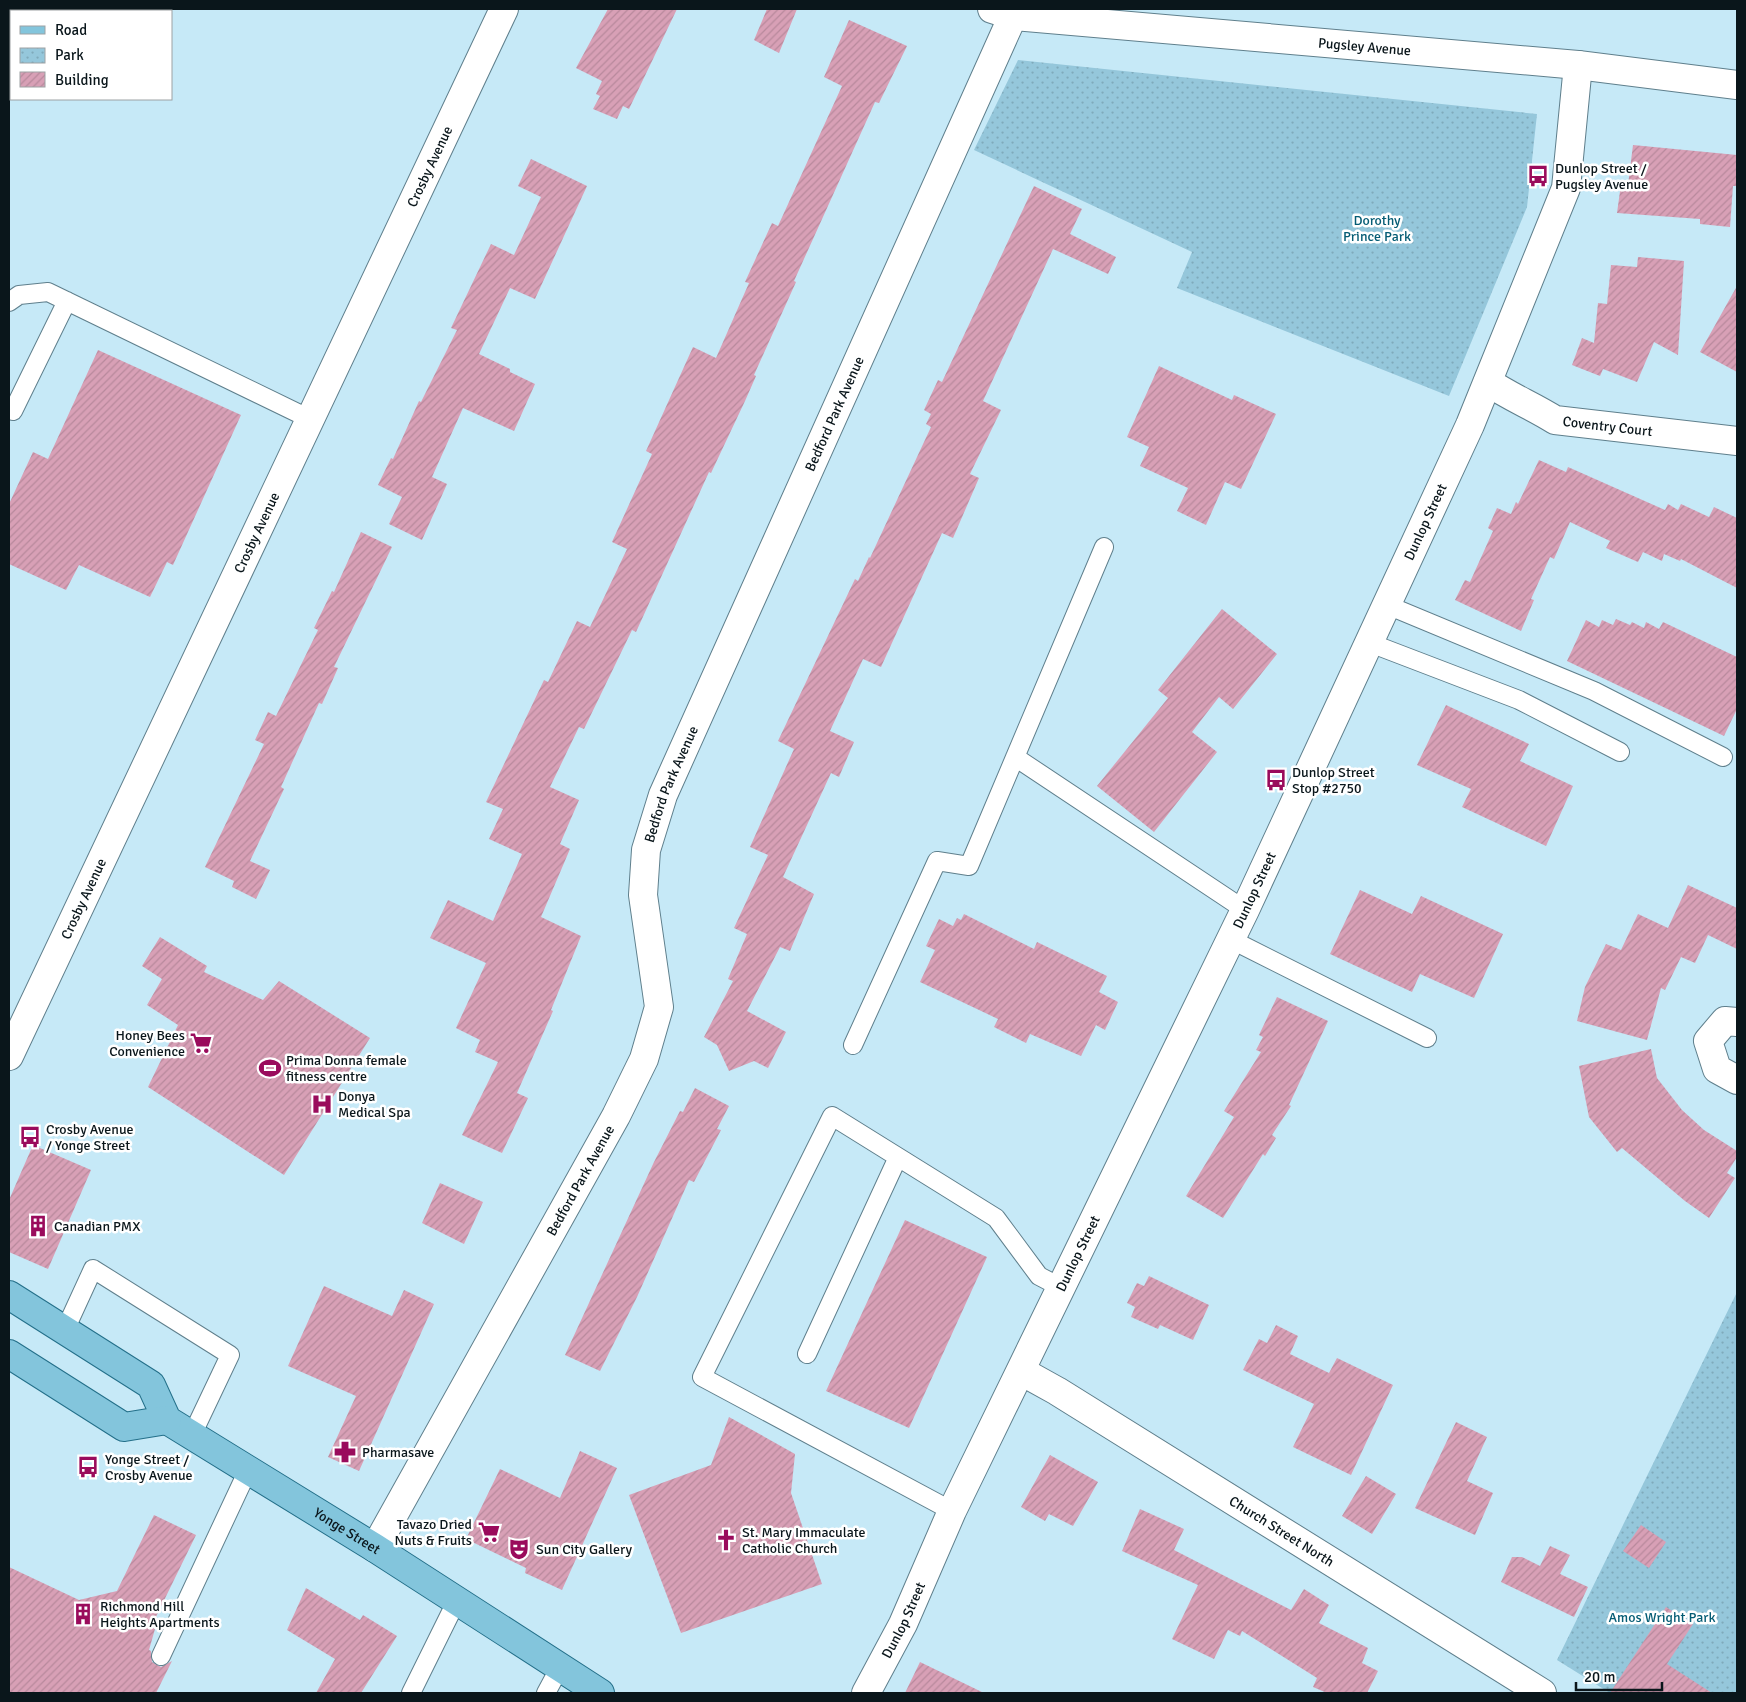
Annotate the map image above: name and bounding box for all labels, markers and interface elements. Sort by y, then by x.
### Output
legend [10,10,172,100]
text: Road [55,21,87,39]
street label: Pugsley Avenue [1317,34,1412,59]
text: Park [55,46,84,64]
text: Building [55,71,109,89]
street label: Crosby Avenue [404,123,456,210]
place label: Dunlop Street / Pugsley Avenue [1555,160,1648,193]
bus stop icon: Dunlop Street / Pugsley Avenue [1525,163,1551,189]
park label: Dorothy Prince Park [1343,212,1411,245]
street label: Bedford Park Avenue [801,354,868,474]
street label: Coventry Court [1562,413,1653,440]
street label: Dunlop Street [1400,481,1451,563]
street label: Crosby Avenue [231,490,283,576]
street label: Bedford Park Avenue [641,723,702,845]
place label: Dunlop Street Stop #2750 [1292,764,1375,797]
bus stop icon: Dunlop Street Stop #2750 [1263,767,1289,793]
street label: Dunlop Street [1229,849,1280,931]
street label: Crosby Avenue [57,856,110,942]
place label: Honey Bees Convenience [109,1027,185,1060]
supermarket icon: Honey Bees Convenience [188,1030,214,1056]
place label: Prima Donna female fitness centre [286,1052,407,1085]
sports icon: Prima Donna female fitness centre [257,1055,283,1081]
place label: Donya Medical Spa [338,1088,411,1121]
hospital icon: Donya Medical Spa [309,1091,335,1117]
place label: Crosby Avenue / Yonge Street [46,1121,134,1154]
street label: Bedford Park Avenue [543,1122,618,1239]
bus stop icon: Crosby Avenue / Yonge Street [17,1124,43,1150]
building icon: Canadian PMX [25,1213,51,1239]
street label: Dunlop Street [1052,1213,1104,1295]
place label: Canadian PMX [54,1218,140,1235]
pharmacy icon: Pharmasave [332,1439,358,1465]
place label: Pharmasave [362,1444,434,1461]
place label: Yonge Street / Crosby Avenue [105,1451,193,1484]
bus stop icon: Yonge Street / Crosby Avenue [75,1454,101,1480]
street label: Church Street North [1226,1492,1337,1570]
street label: Yonge Street [310,1504,383,1558]
place label: Tavazo Dried Nuts & Fruits [394,1516,472,1549]
supermarket icon: Tavazo Dried Nuts & Fruits [476,1519,502,1545]
place label: St. Mary Immaculate Catholic Church [742,1524,866,1557]
church icon: St. Mary Immaculate Catholic Church [713,1527,739,1553]
theatre icon: Sun City Gallery [506,1536,532,1562]
place label: Sun City Gallery [536,1541,632,1558]
street label: Dunlop Street [878,1579,929,1661]
place label: Richmond Hill Heights Apartments [100,1598,220,1631]
building icon: Richmond Hill Heights Apartments [70,1601,96,1627]
park label: Amos Wright Park [1609,1609,1715,1626]
scale bar [1576,1660,1662,1692]
text: 20 m [1584,1668,1615,1686]

